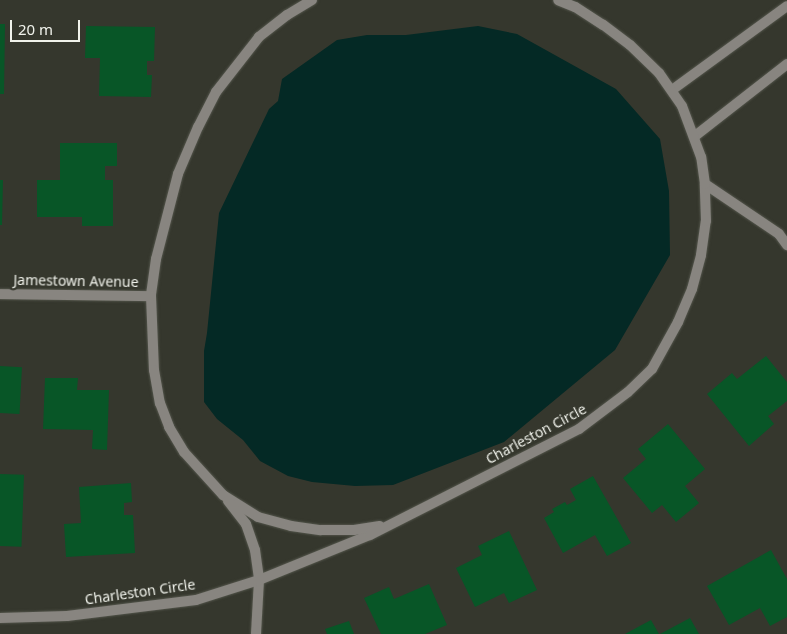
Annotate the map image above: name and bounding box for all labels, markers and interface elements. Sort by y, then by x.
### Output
scale bar [12,10,82,42]
text: 20 m [18,19,53,39]
street label: Jamestown Avenue [13,272,139,290]
street label: Charleston Circle [483,400,589,468]
street label: Charleston Circle [84,576,196,608]

